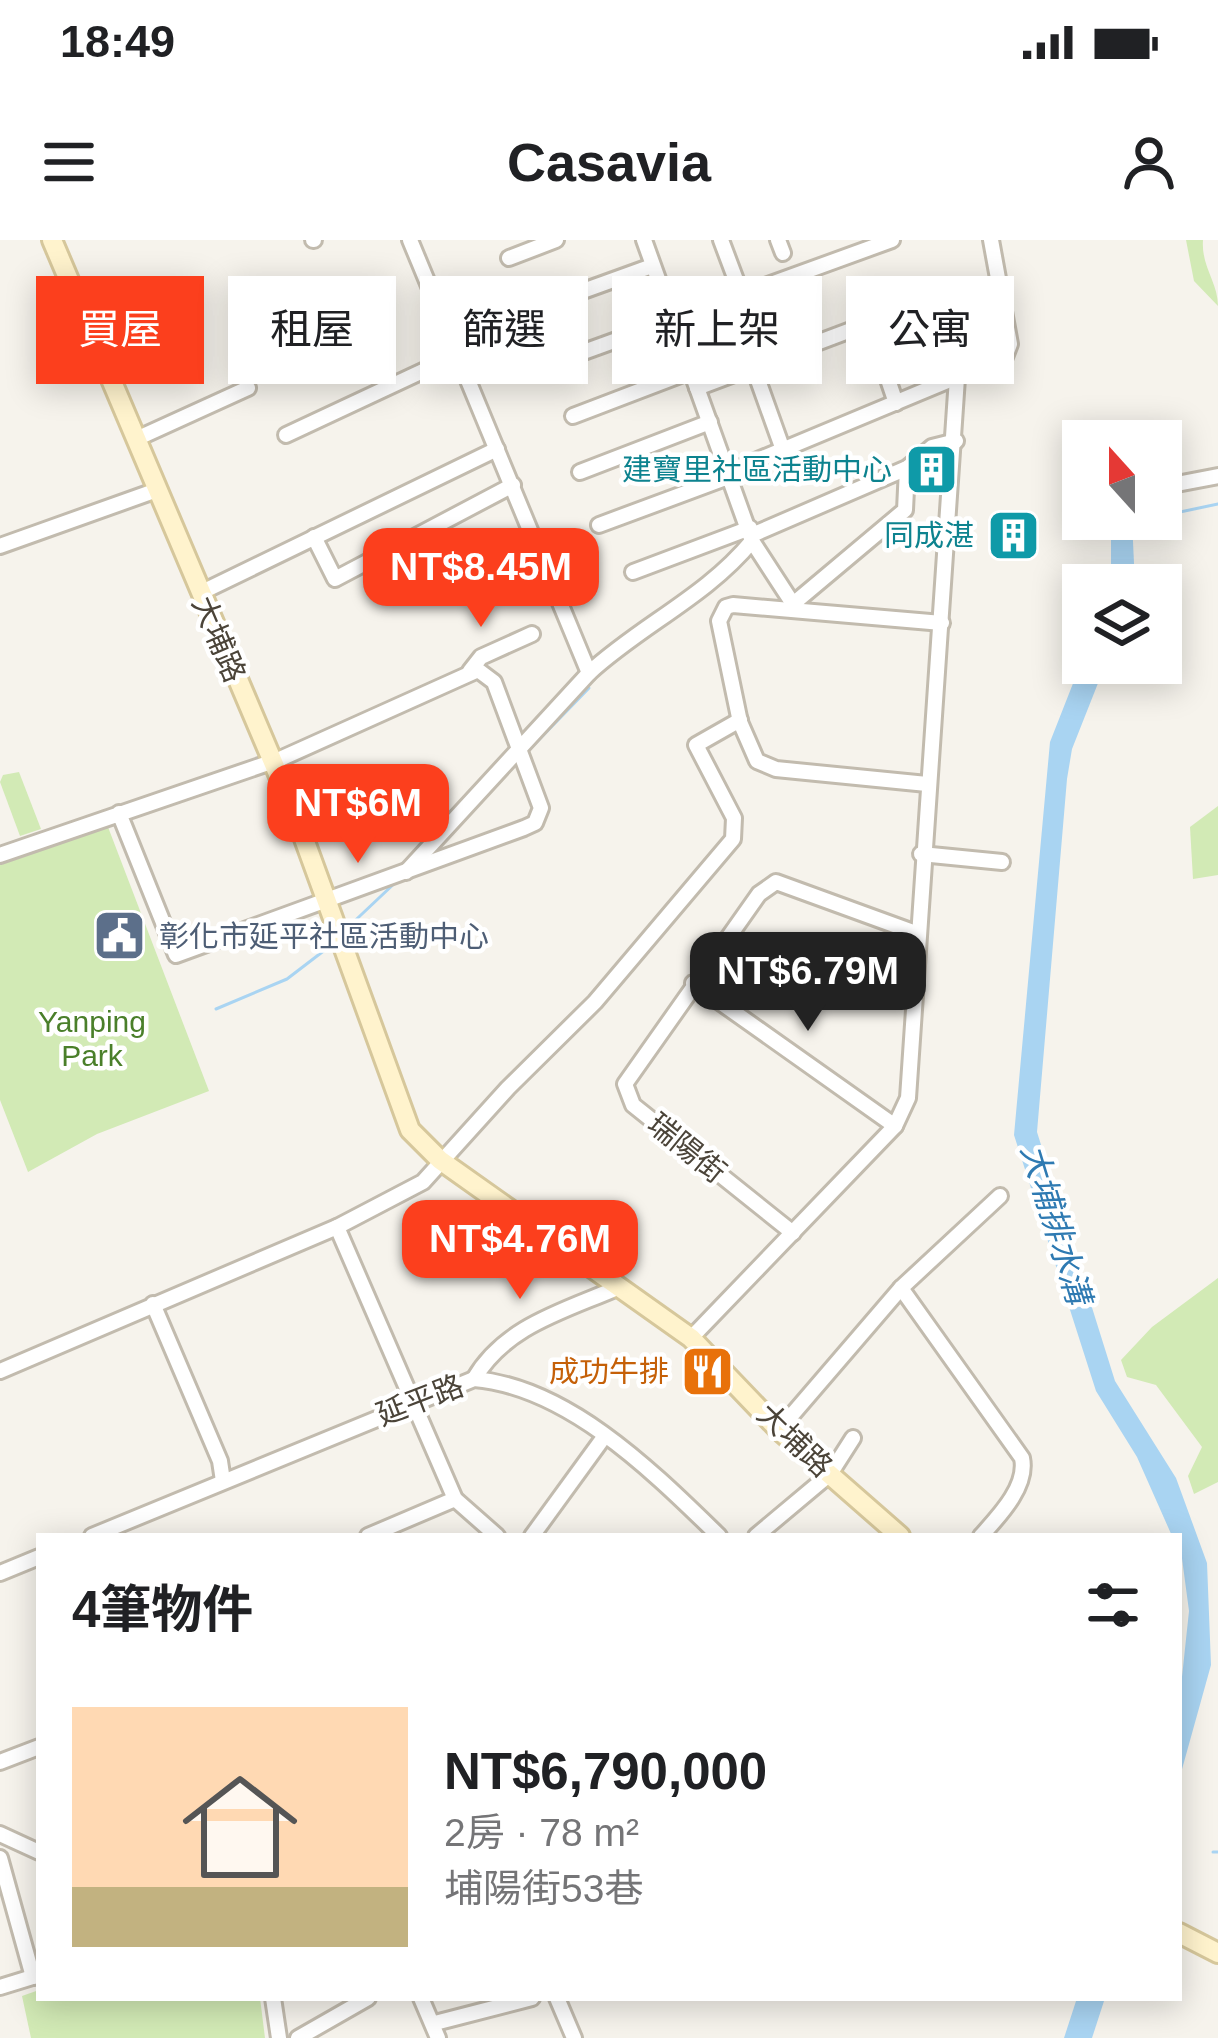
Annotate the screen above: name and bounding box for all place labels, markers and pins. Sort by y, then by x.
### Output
building icon: 建寶里社區活動中心 [903,441,959,497]
place label: 建寶里社區活動中心 [622,453,892,486]
building icon: 同成湛 [985,507,1041,563]
place label: 同成湛 [884,519,974,552]
pin: NT$8.45M [357,528,605,630]
pin: NT$6M [274,764,442,866]
public building icon: 彰化市延平社區活動中心 [92,908,148,964]
place label: 彰化市延平社區活動中心 [159,920,489,953]
pin: NT$6.79M [684,932,932,1034]
pin: NT$4.76M [396,1200,644,1302]
restaurant icon: 成功牛排 [680,1343,736,1399]
place label: 成功牛排 [549,1355,669,1388]

